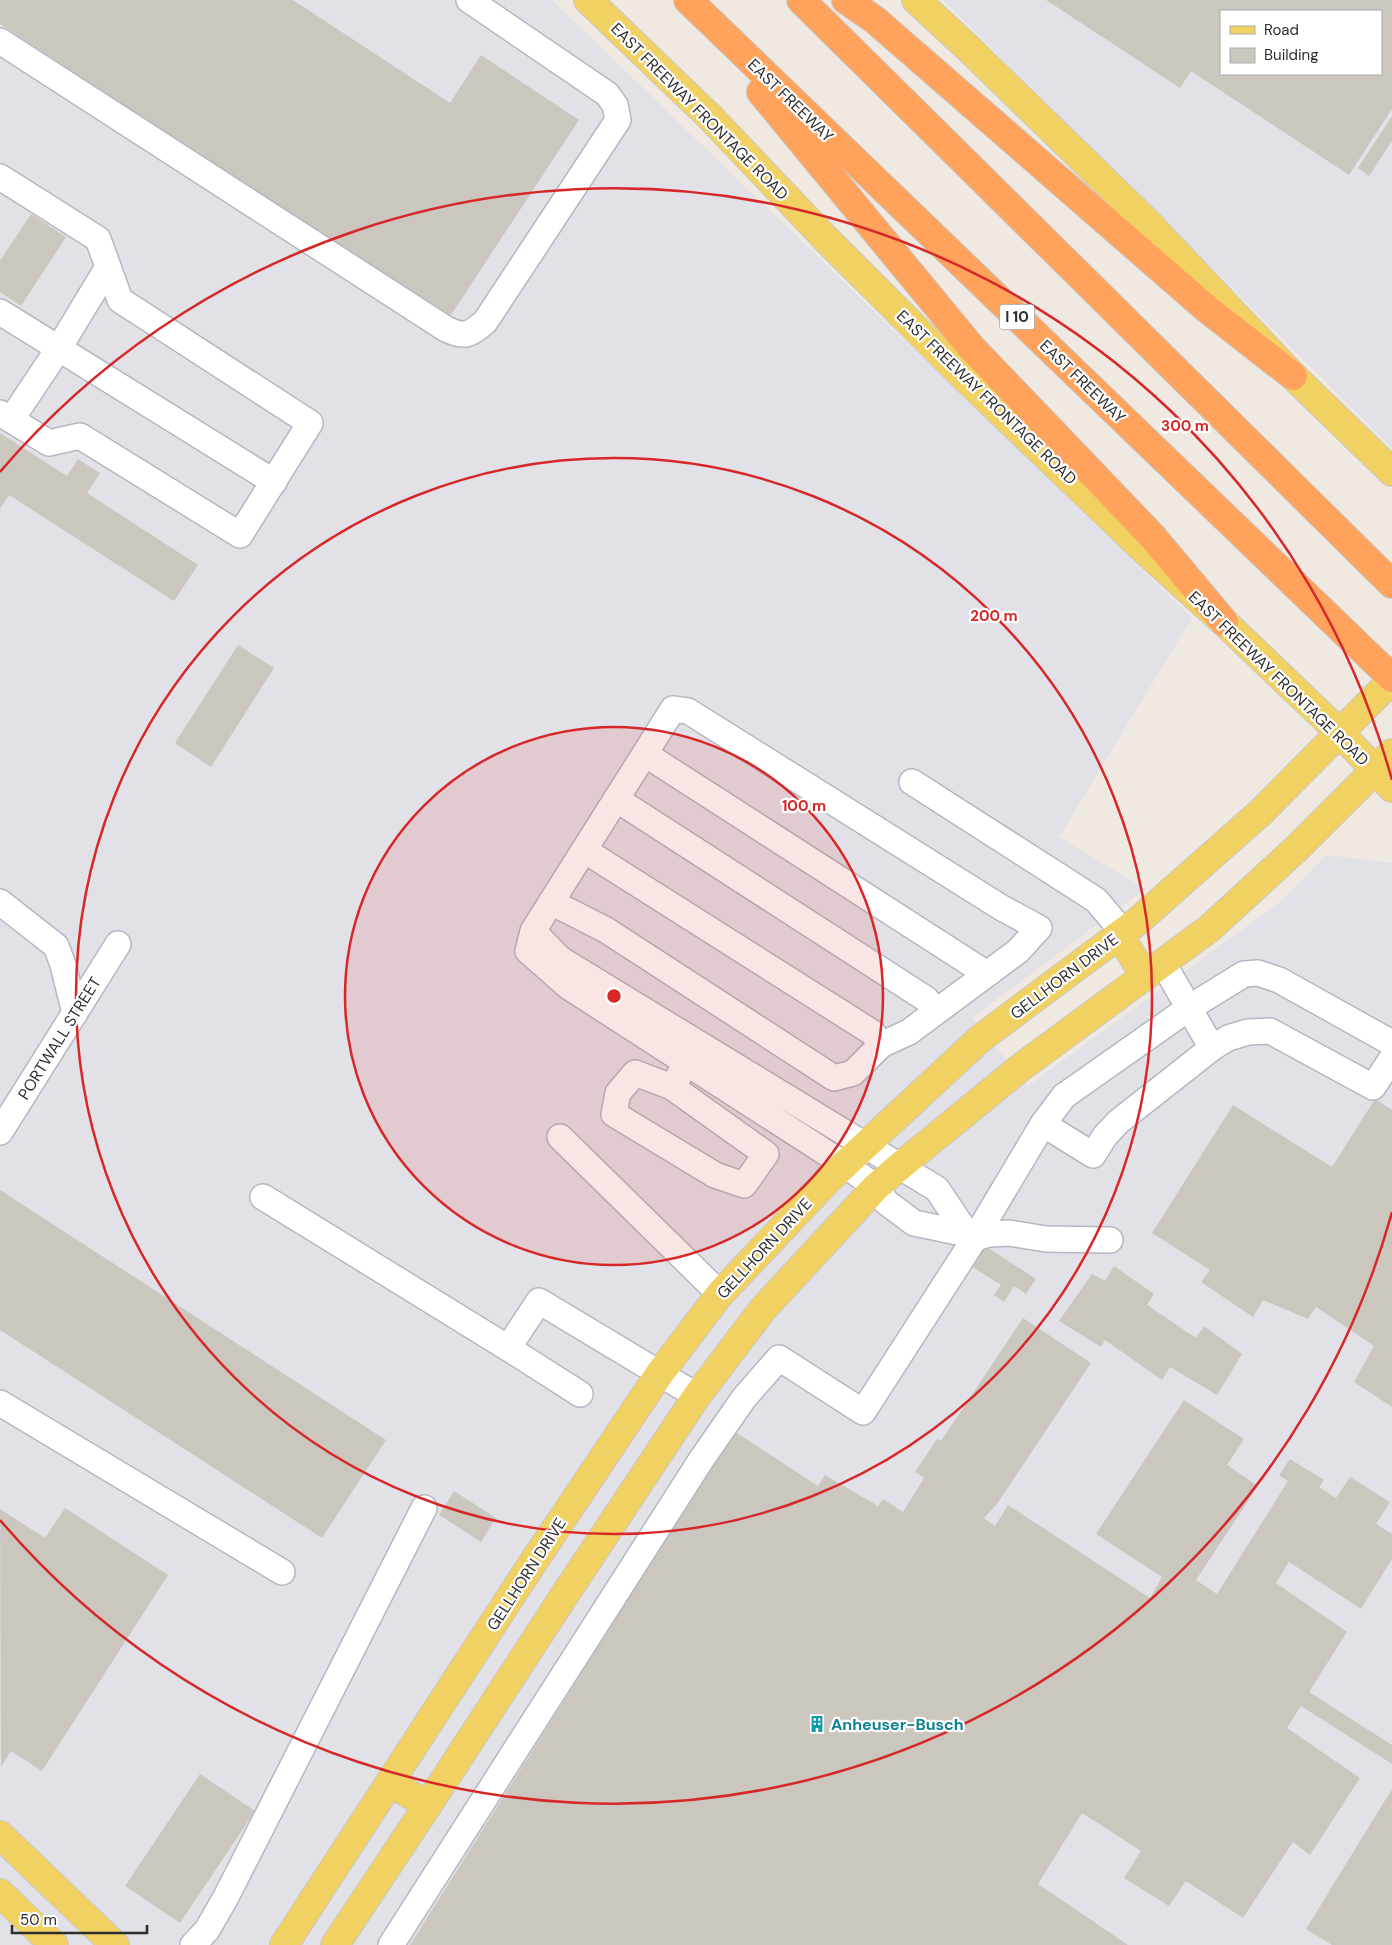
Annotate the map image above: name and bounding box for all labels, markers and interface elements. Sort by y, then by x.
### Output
legend [1220,10,1382,75]
street label: EAST FREEWAY FRONTAGE ROAD [606,18,793,205]
text: Road [1264,20,1299,40]
text: Building [1264,45,1319,65]
street label: EAST FREEWAY [743,54,838,147]
road number: I 10 [1000,304,1034,330]
street label: EAST FREEWAY FRONTAGE ROAD [892,305,1081,489]
street label: EAST FREEWAY [1035,335,1130,428]
text: 300 m [1161,416,1209,436]
street label: EAST FREEWAY FRONTAGE ROAD [1184,586,1373,770]
text: 200 m [970,606,1018,626]
text: 100 m [782,796,826,816]
street label: GELLHORN DRIVE [1006,929,1123,1024]
street label: PORTWALL STREET [13,973,106,1104]
centre of rings [605,987,623,1005]
street label: GELLHORN DRIVE [712,1194,816,1303]
street label: GELLHORN DRIVE [482,1514,571,1635]
building icon: Anheuser-Busch [807,1714,827,1734]
place label: Anheuser-Busch [831,1714,964,1735]
scale bar [12,1902,148,1934]
text: 50 m [20,1910,57,1930]

